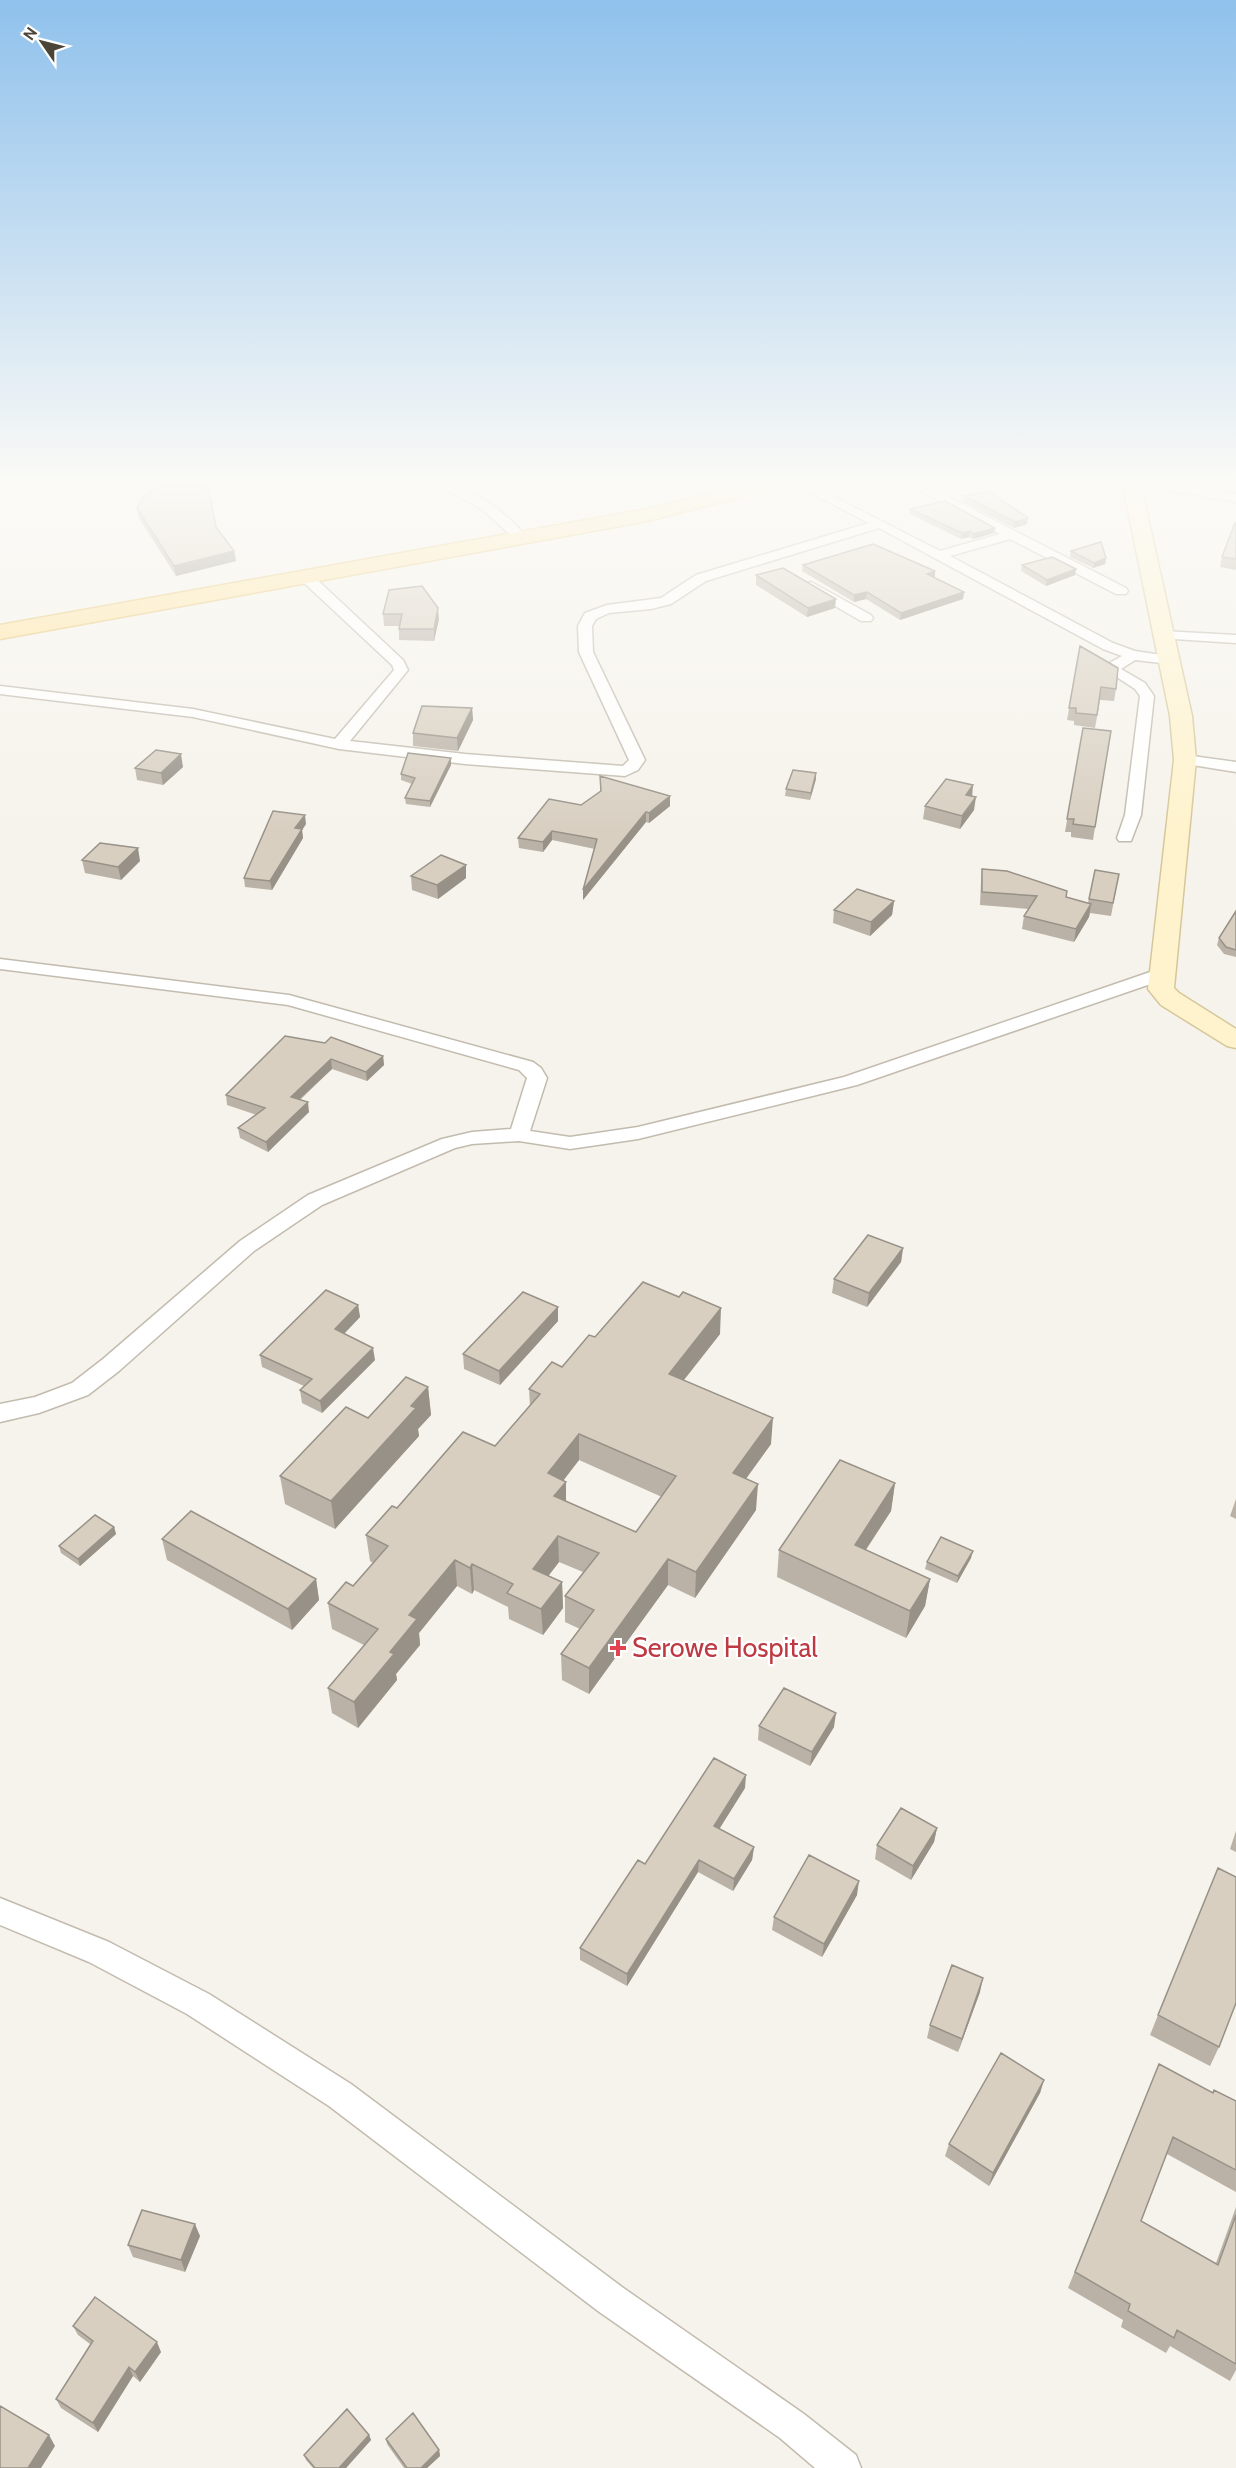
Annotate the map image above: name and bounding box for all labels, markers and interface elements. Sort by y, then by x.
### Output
north arrow [12,12,72,72]
text: N [19,24,41,44]
place label: Serowe Hospital [632,1631,818,1664]
marker: Serowe Hospital [609,1639,627,1657]

